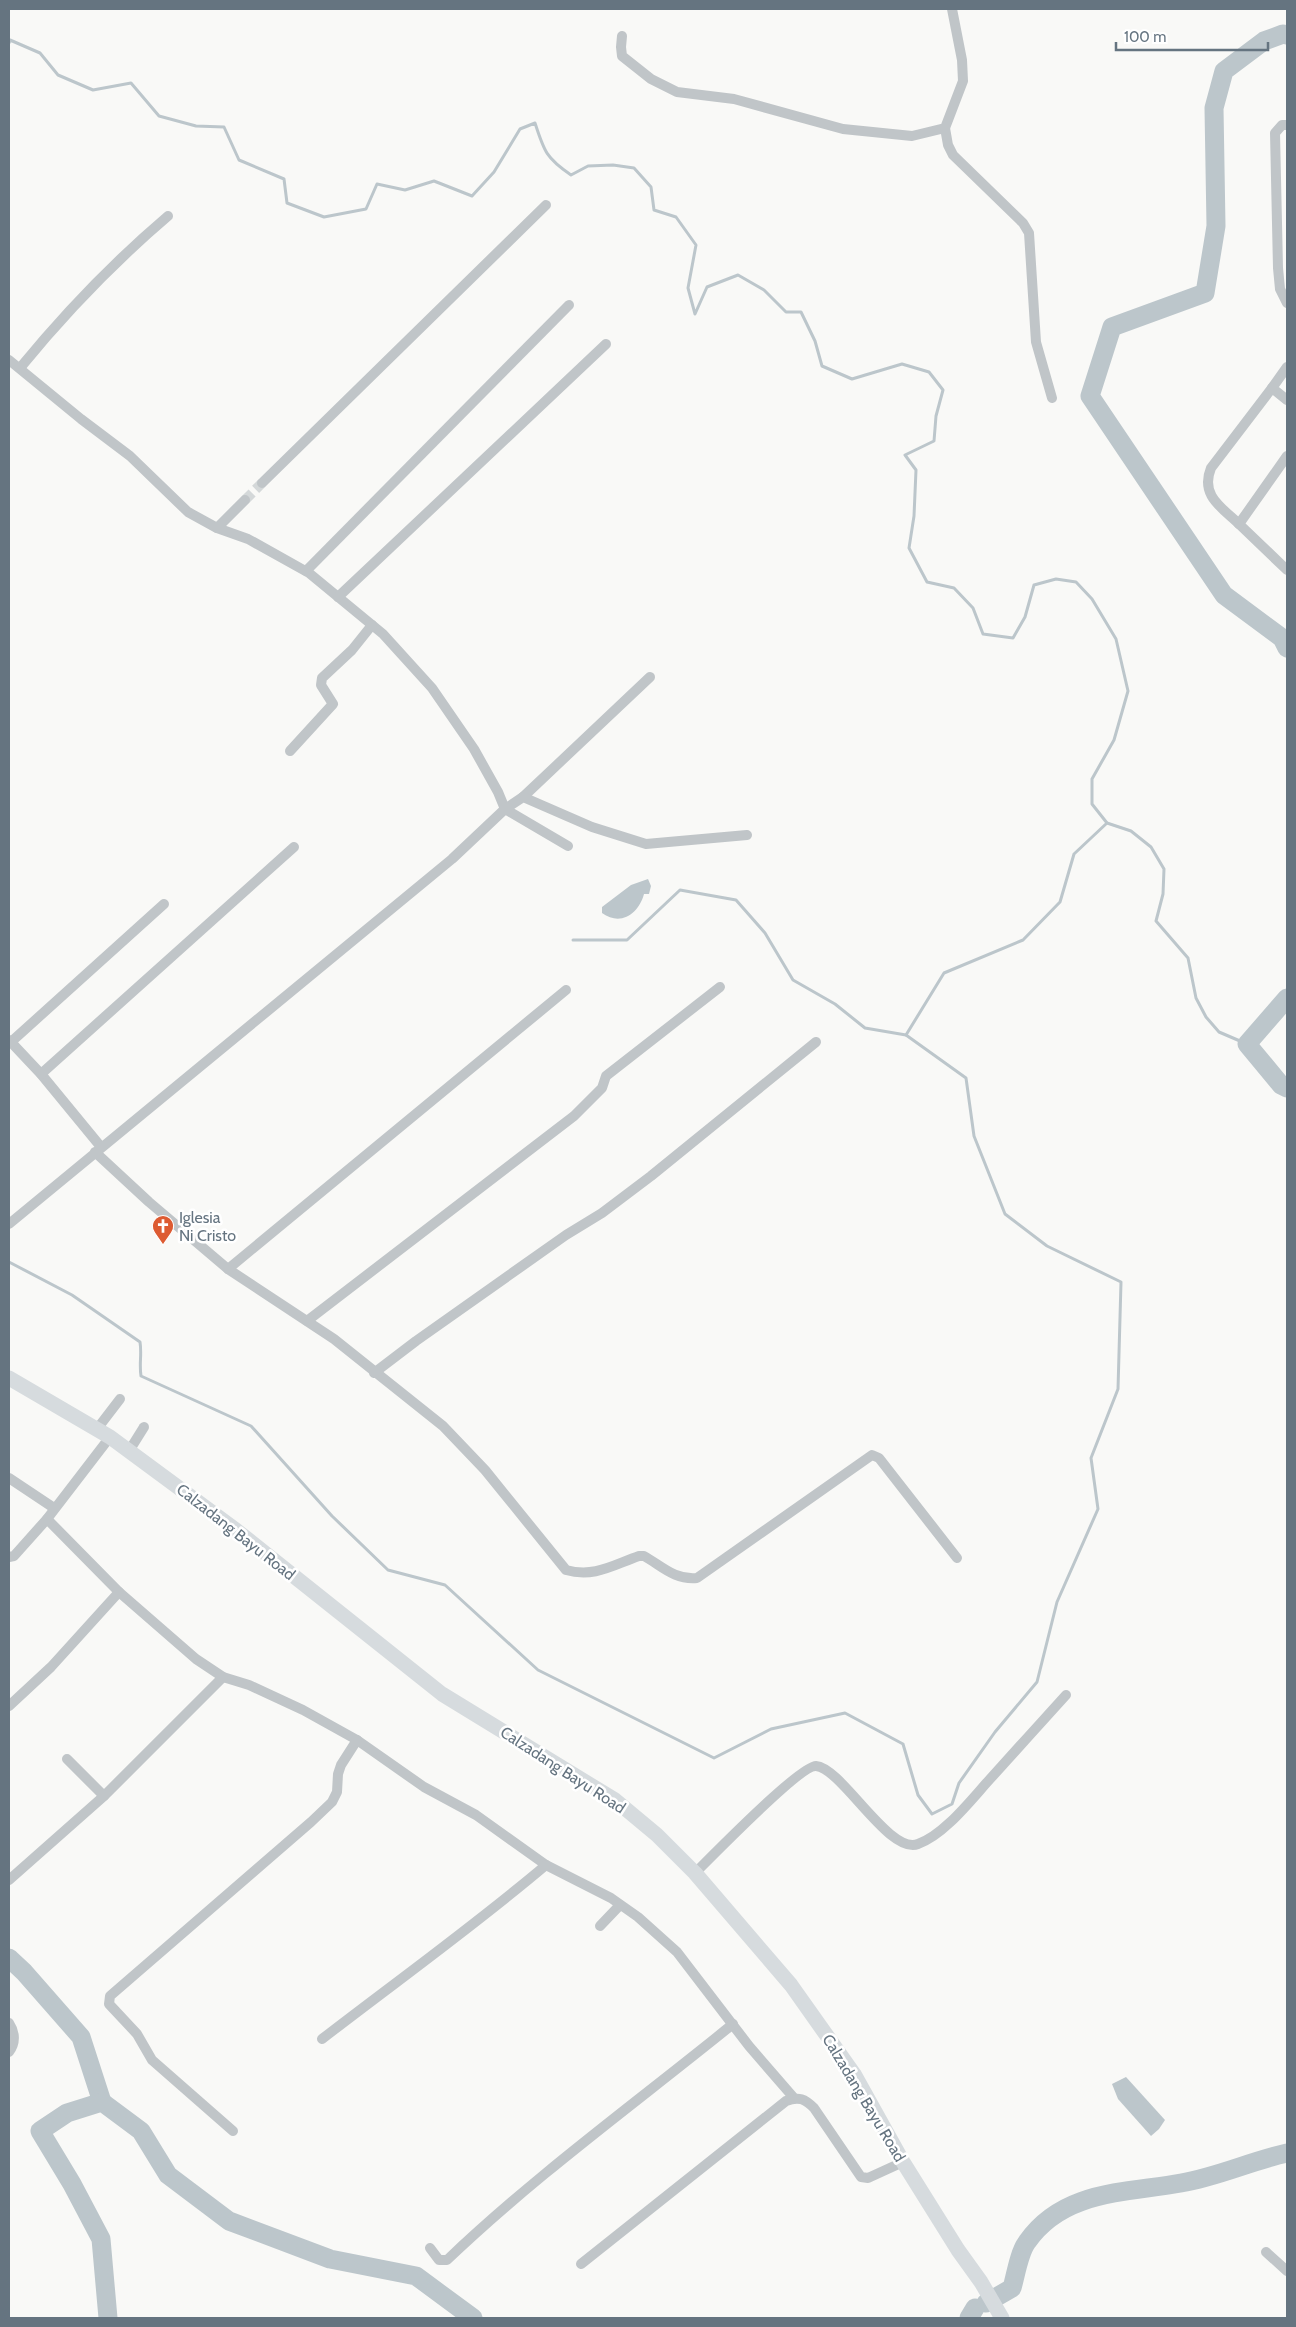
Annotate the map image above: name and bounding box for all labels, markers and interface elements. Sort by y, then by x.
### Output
scale bar [1116,20,1268,52]
text: 100 m [1124,28,1166,46]
place label: Iglesia Ni Cristo [179,1208,236,1245]
church icon: Iglesia Ni Cristo [151,1214,175,1245]
street label: Calzadang Bayu Road [173,1480,299,1584]
street label: Calzadang Bayu Road [497,1722,629,1818]
street label: Calzadang Bayu Road [818,2031,910,2165]

